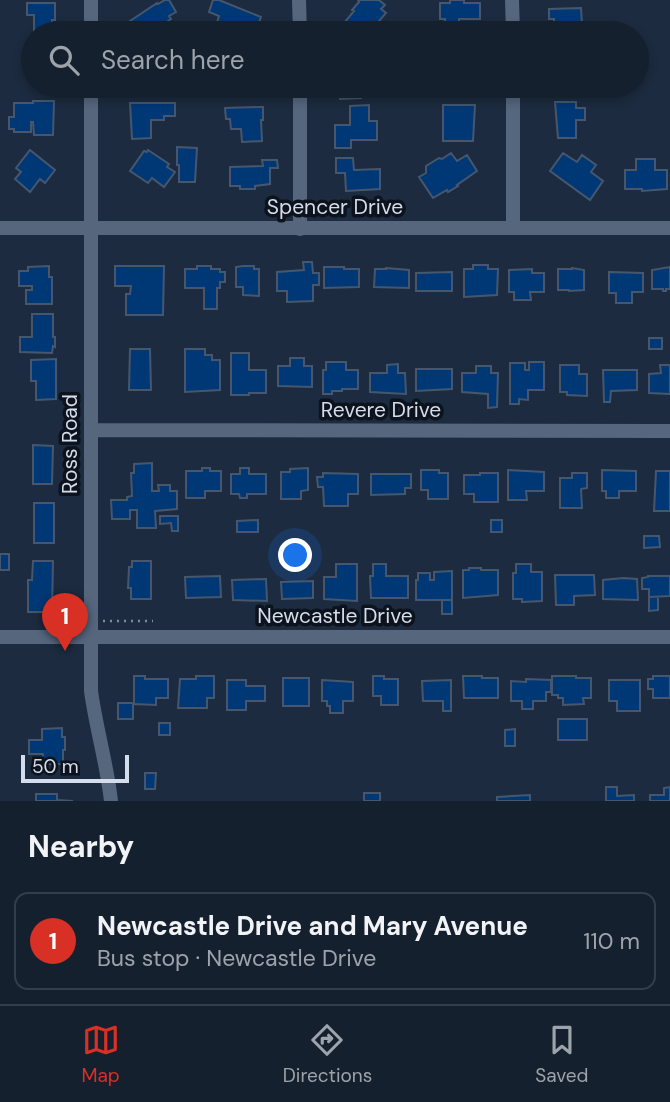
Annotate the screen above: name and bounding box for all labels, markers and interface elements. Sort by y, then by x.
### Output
search box [21,21,649,98]
icon: search [45,41,83,79]
text: Search here [101,43,244,77]
street label: Spencer Drive [267,193,403,221]
street label: Ross Road [56,394,84,494]
street label: Revere Drive [321,396,441,424]
your location [278,538,312,572]
pin: 1 [42,593,88,651]
street label: Newcastle Drive [257,602,413,630]
scale bar [21,752,130,784]
text: 50 m [32,754,79,779]
text: Nearby [28,827,134,866]
text: Newcastle Drive and Mary Avenue [97,909,528,943]
text: 1 [49,926,57,956]
text: 110 m [583,926,640,956]
text: Bus stop · Newcastle Drive [97,943,376,973]
tab: Map [82,1021,120,1088]
tab: Directions [283,1021,372,1088]
tab: Saved [535,1021,588,1088]

